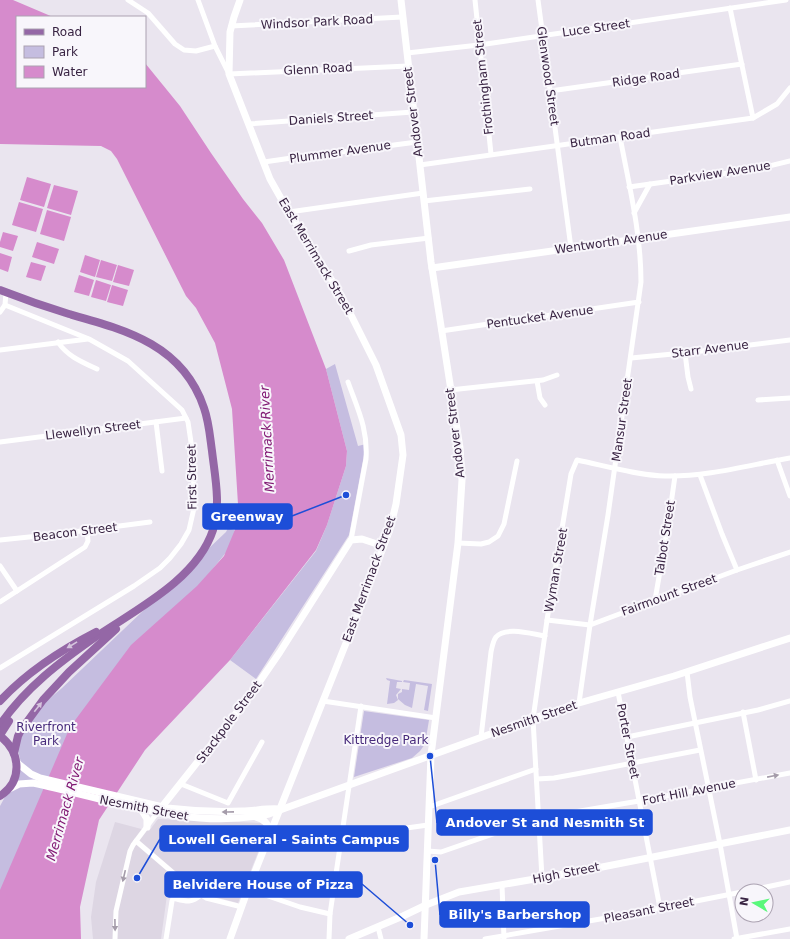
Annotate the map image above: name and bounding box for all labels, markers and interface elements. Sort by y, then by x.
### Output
street label: Windsor Park Road [261,12,373,32]
legend [16,16,146,88]
street label: Luce Street [561,16,631,40]
street label: Frothingham Street [470,18,496,135]
text: Road [52,25,82,39]
street label: Glenwood Street [534,26,562,127]
text: Park [52,45,78,59]
street label: Glenn Road [283,60,353,78]
text: Water [52,65,88,79]
street label: Andover Street [401,66,425,158]
street label: Ridge Road [611,66,681,90]
street label: Daniels Street [288,108,374,128]
street label: Butman Road [569,125,651,151]
street label: Plummer Avenue [288,138,392,166]
street label: Parkview Avenue [669,158,771,188]
street label: East Merrimack Street [276,195,356,317]
street label: Wentworth Avenue [554,227,668,257]
street label: Pentucket Avenue [486,303,594,331]
street label: Starr Avenue [671,337,749,361]
street label: Mansur Street [609,377,635,463]
water label: Merrimack River [257,384,277,493]
street label: Andover Street [443,387,467,479]
street label: Llewellyn Street [44,417,142,443]
street label: First Street [184,444,200,510]
street label: Talbot Street [652,499,678,578]
callout: Greenway [203,504,292,529]
text: Greenway [211,509,284,524]
street label: East Merrimack Street [340,514,398,644]
street label: Beacon Street [32,520,118,544]
street label: Wyman Street [542,526,570,613]
street label: Fairmount Street [619,571,719,619]
one-way arrow [66,642,78,649]
street label: Stackpole Street [194,678,265,766]
street label: Nesmith Street [489,698,579,740]
one-way arrow [33,701,42,712]
street label: Porter Street [614,702,642,780]
park label: Riverfront Park [16,720,76,748]
park label: Kittredge Park [343,733,429,747]
water label: Merrimack River [43,754,87,862]
one-way arrow [767,773,779,779]
street label: Fort Hill Avenue [641,776,737,808]
street label: Nesmith Street [98,793,190,824]
one-way arrow [221,809,234,815]
callout: Andover St and Nesmith St [437,810,652,835]
text: Andover St and Nesmith St [446,815,644,830]
callout: Lowell General - Saints Campus [160,826,408,851]
text: Lowell General - Saints Campus [168,832,400,847]
street label: High Street [531,860,601,886]
one-way arrow [121,870,127,882]
callout: Belvidere House of Pizza [165,872,362,897]
text: Belvidere House of Pizza [172,877,354,892]
north arrow [734,883,774,923]
street label: Pleasant Street [603,894,696,926]
text: N [737,896,752,907]
callout: Billy's Barbershop [440,902,589,927]
text: Billy's Barbershop [449,907,581,922]
one-way arrow [112,919,118,932]

